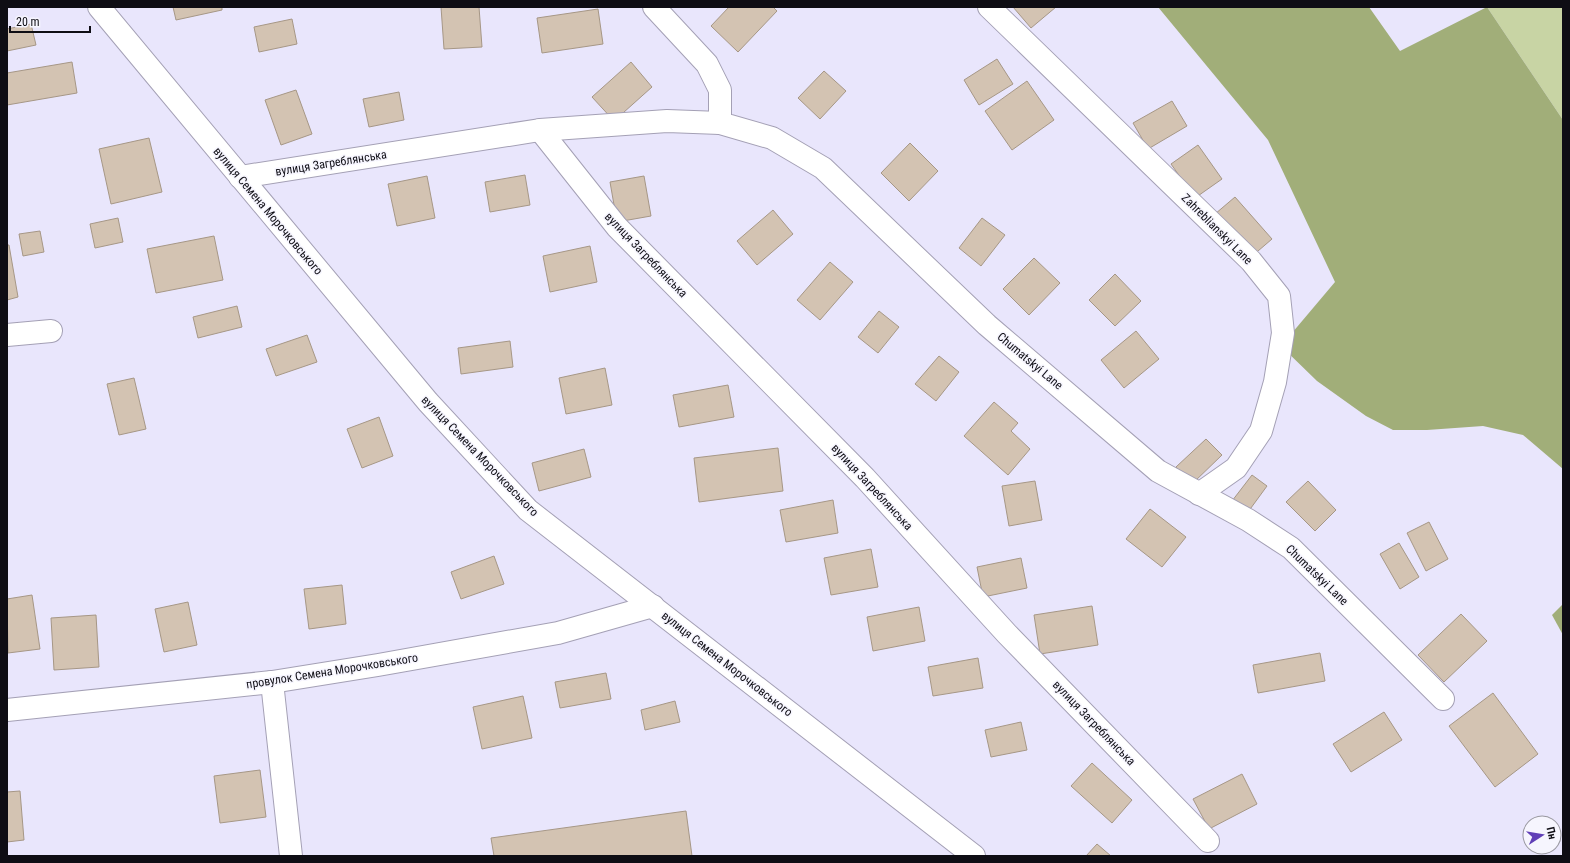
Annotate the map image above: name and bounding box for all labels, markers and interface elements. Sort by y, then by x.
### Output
scale bar [10,8,90,34]
text: 20 m [16,15,40,29]
street label: вулиця Семена Морочковського [211,144,325,278]
street label: вулиця Загреблянська [274,147,388,179]
street label: Zahreblianskyi Lane [1179,191,1256,268]
street label: вулиця Загреблянська [602,210,690,300]
street label: Chumatskyi Lane [994,330,1066,393]
street label: вулиця Семена Морочковського [419,393,541,519]
street label: вулиця Загреблянська [829,441,916,533]
street label: Chumatskyi Lane [1283,542,1351,608]
street label: вулиця Семена Морочковського [659,609,795,719]
street label: провулок Семена Морочковського [245,651,419,691]
street label: вулиця Загреблянська [1050,678,1138,768]
north arrow [1522,815,1562,855]
text: Пн [1544,826,1559,840]

